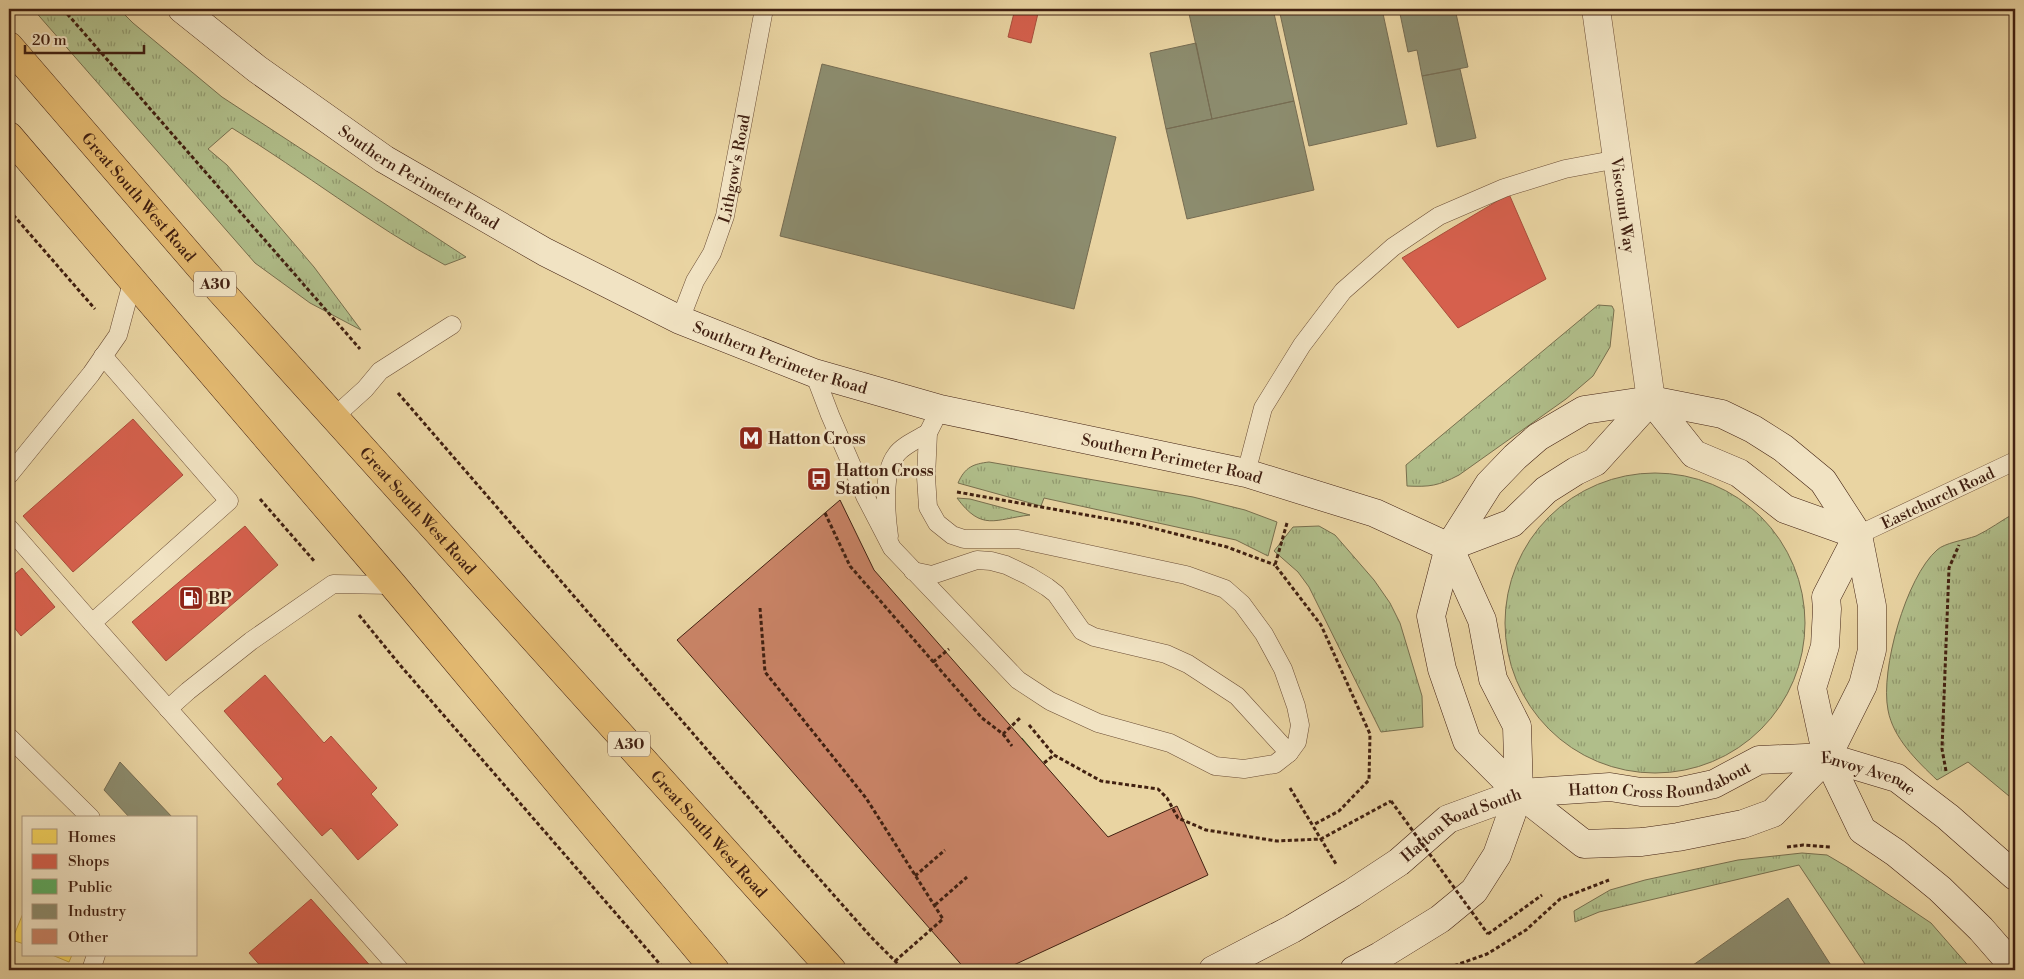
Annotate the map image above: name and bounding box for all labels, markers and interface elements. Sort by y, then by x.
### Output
scale bar [25,22,144,54]
text: 20 m [32,31,67,50]
street label: Lithgow's Road [714,113,755,226]
street label: Southern Perimeter Road [334,121,502,234]
street label: Great South West Road [77,128,200,266]
street label: Viscount Way [1606,155,1639,255]
road number: A30 [194,272,236,296]
street label: Southern Perimeter Road [690,317,870,399]
metro station icon: Hatton Cross [738,425,764,451]
place label: Hatton Cross [768,429,866,449]
street label: Southern Perimeter Road [1080,430,1265,488]
street label: Great South West Road [355,443,480,579]
place label: Hatton Cross Station [836,461,934,499]
street label: Eastchurch Road [1878,463,1998,534]
bus stop icon: Hatton Cross Station [806,466,832,492]
fuel station icon: BP [178,585,204,611]
place label: BP [208,589,232,609]
road number: A30 [608,732,650,756]
street label: Envoy Avenue [1821,748,1920,800]
street label: Hatton Cross Roundabout [1568,757,1755,803]
street label: Great South West Road [646,766,771,902]
street label: Hatton Road South [1397,784,1525,867]
legend [22,816,198,956]
text: Homes [68,828,116,847]
text: Shops [68,852,109,871]
text: Public [68,878,112,897]
text: Industry [68,902,127,921]
text: Other [68,928,109,947]

